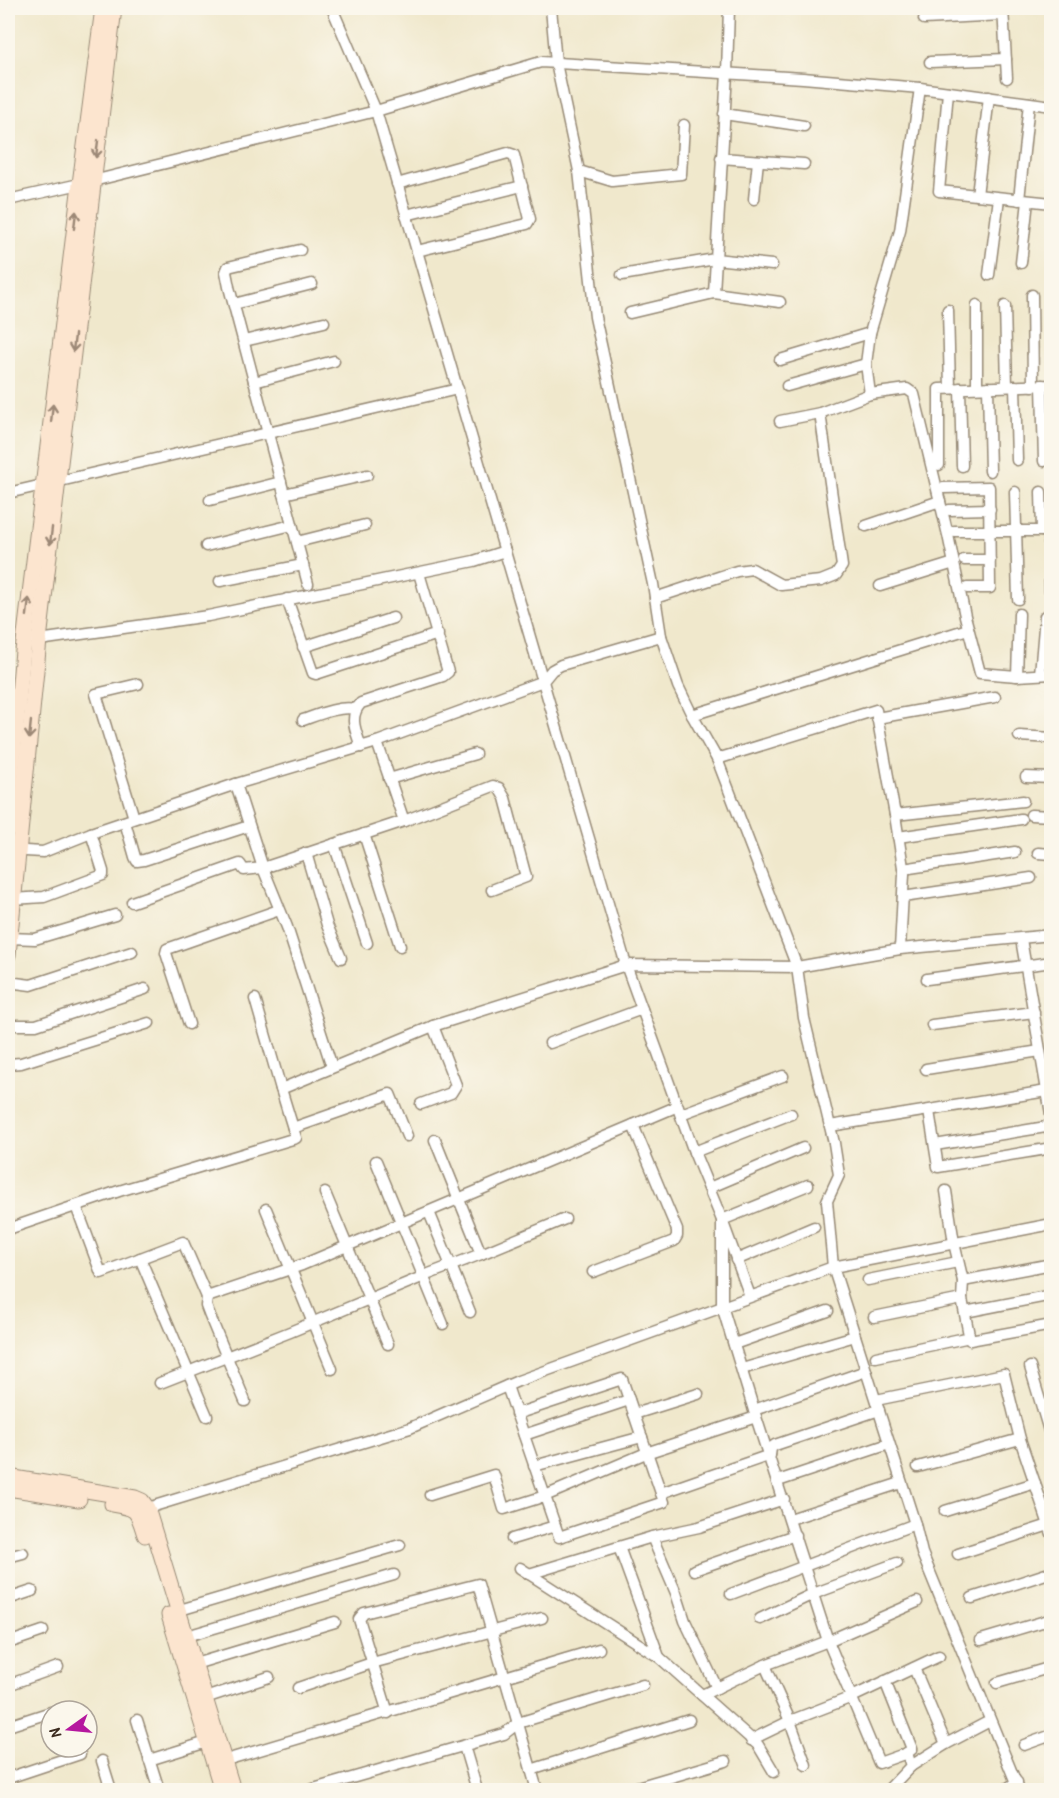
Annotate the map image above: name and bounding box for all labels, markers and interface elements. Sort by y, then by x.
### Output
one-way arrow [91,139,102,158]
one-way arrow [70,210,81,230]
one-way arrow [68,332,79,352]
one-way arrow [47,404,58,424]
one-way arrow [45,526,56,546]
one-way arrow [23,597,34,617]
one-way arrow [24,720,35,740]
north arrow [39,1699,99,1759]
text: N [43,1725,66,1740]

